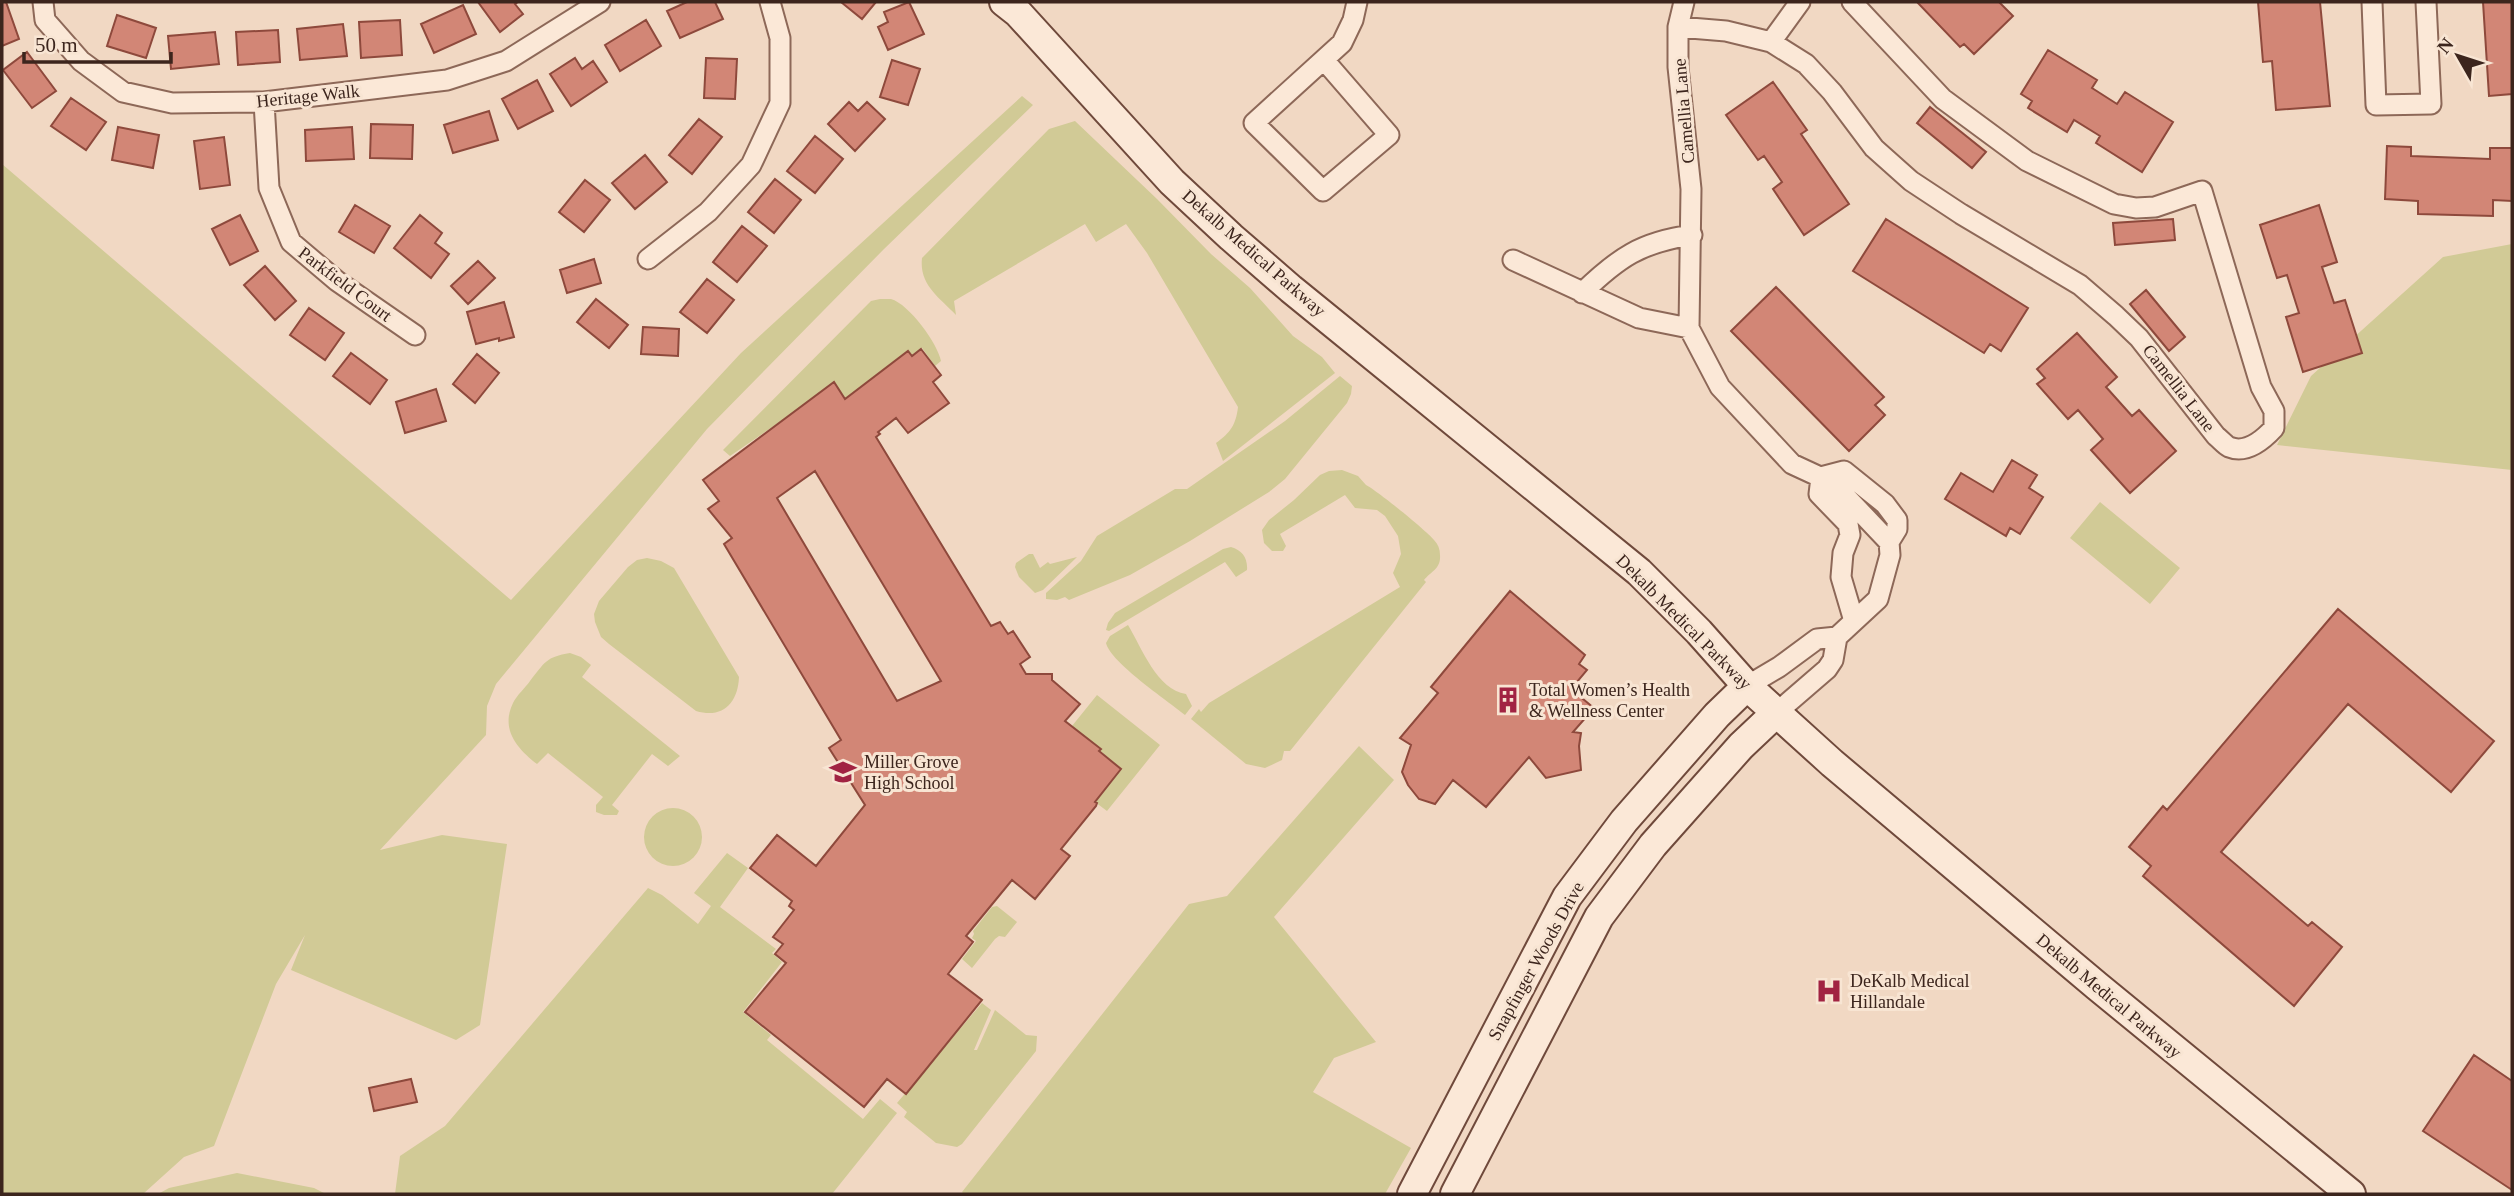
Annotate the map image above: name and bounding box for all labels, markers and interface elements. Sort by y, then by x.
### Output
scale bar [24,21,172,65]
north arrow [2423,21,2493,91]
text: 50 m [35,33,78,57]
text: N [2433,33,2458,58]
street label: Camellia Lane [1669,58,1699,164]
street label: Heritage Walk [255,81,361,111]
street label: Dekalb Medical Parkway [1178,185,1330,321]
street label: Parkfield Court [294,242,396,326]
street label: Camellia Lane [2139,340,2219,436]
street label: Dekalb Medical Parkway [1612,550,1756,694]
place label: Total Women’s Health & Wellness Center [1529,680,1690,721]
building icon: Total Women’s Health & Wellness Center [1493,685,1523,715]
place label: Miller Grove High School [864,752,958,793]
school or university icon: Miller Grove High School [828,757,858,787]
street label: Snapfinger Woods Drive [1484,878,1588,1044]
street label: Dekalb Medical Parkway [2033,930,2185,1062]
place label: DeKalb Medical Hillandale [1850,971,1969,1012]
hospital icon: DeKalb Medical Hillandale [1814,976,1844,1006]

